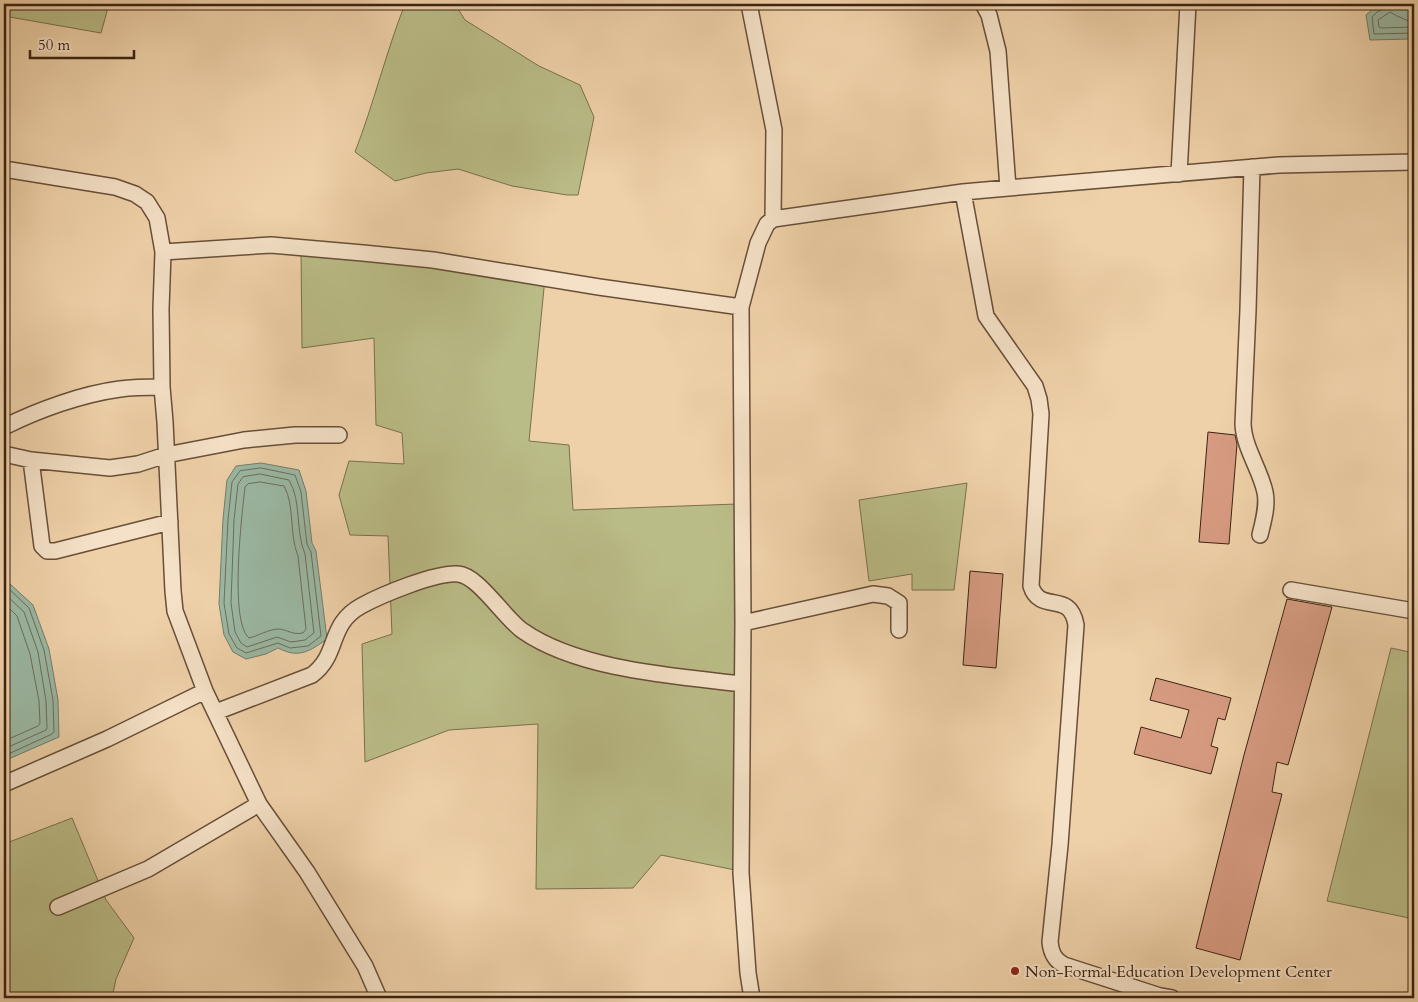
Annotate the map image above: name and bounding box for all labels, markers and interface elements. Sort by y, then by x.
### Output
scale bar [30,28,134,60]
text: 50 m [38,35,70,55]
place label: Non-Formal Education Development Center [1025,961,1332,983]
marker: Non-Formal Education Development Center [1009,965,1021,977]

